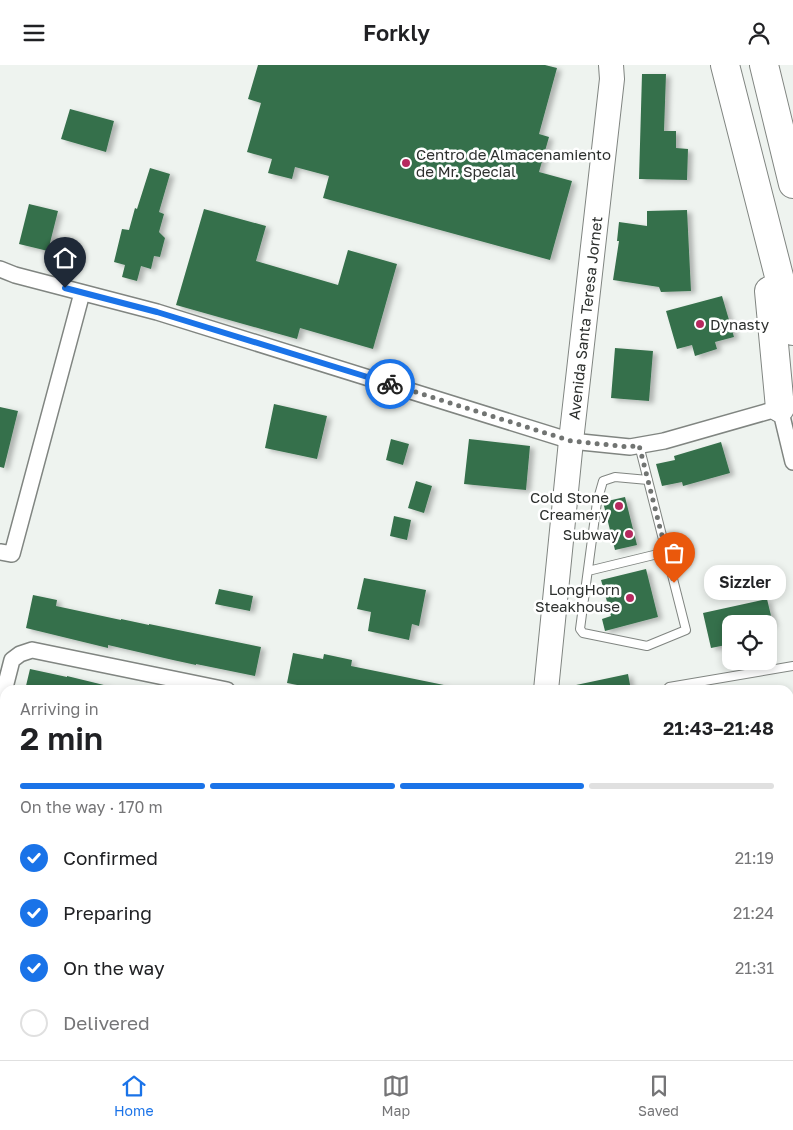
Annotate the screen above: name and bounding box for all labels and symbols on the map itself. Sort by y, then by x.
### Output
place label: Centro de Almacenamiento de Mr. Special [416,145,611,180]
marker: Centro de Almacenamiento de Mr. Special [400,157,412,169]
street label: Avenida Santa Teresa Jornet [564,215,605,421]
pin [44,237,86,288]
place label: Dynasty [710,315,770,333]
marker: Dynasty [694,318,706,330]
courier [365,359,415,409]
place label: Cold Stone Creamery [530,488,610,523]
marker: Cold Stone Creamery [613,500,625,512]
place label: Subway [563,525,620,543]
marker: Subway [623,528,635,540]
pin [653,532,695,583]
callout: Sizzler [704,565,786,601]
place label: LongHorn Steakhouse [535,580,620,615]
marker: LongHorn Steakhouse [624,592,636,604]

